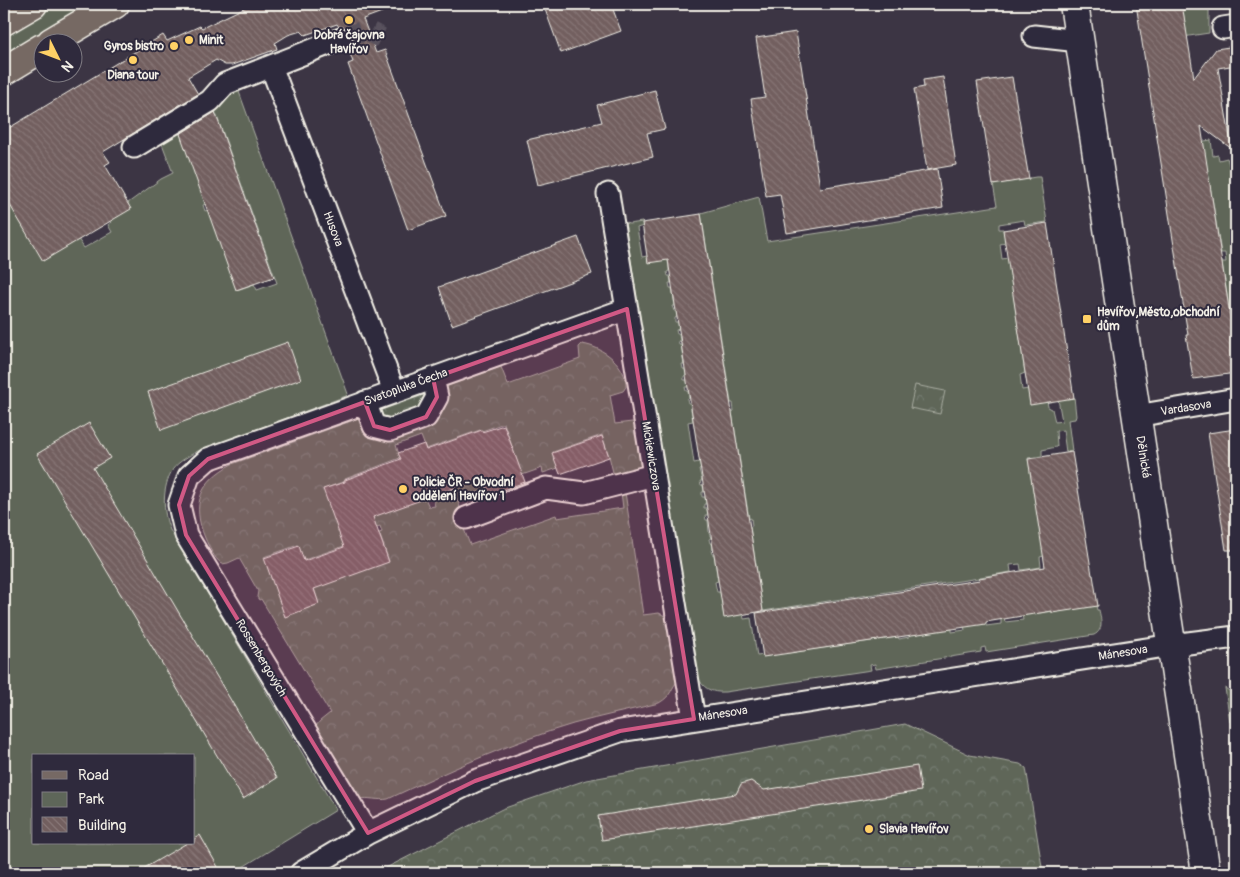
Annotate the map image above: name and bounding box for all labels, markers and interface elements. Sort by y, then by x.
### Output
marker: Dobrá čajovna Havířov [343,14,355,26]
place label: Dobrá čajovna Havířov [313,28,385,57]
north arrow [32,32,82,82]
place label: Minit [199,33,225,48]
marker: Minit [183,34,195,46]
place label: Gyros bistro [104,39,165,54]
marker: Gyros bistro [168,40,180,52]
marker: Diana tour [127,54,139,66]
text: N [58,57,77,76]
place label: Diana tour [107,68,159,83]
street label: Husova [319,209,347,249]
place label: Havířov,Město,obchodní dům [1097,305,1220,334]
marker: Havířov,Město,obchodní dům [1081,313,1093,325]
street label: Svatopluka Čecha [362,364,450,409]
street label: Vardasova [1160,397,1213,419]
street label: Mickiewiczova [638,420,664,492]
street label: Dělnická [1132,435,1154,480]
place label: Policie ČR - Obvodní oddělení Havířov 1 [412,474,515,504]
marker: Policie ČR - Obvodní oddělení Havířov 1 [397,483,409,495]
street label: Rossenbergových [232,617,290,700]
street label: Mánesova [1097,642,1149,664]
street label: Mánesova [697,703,749,725]
legend [32,754,195,844]
text: Road [78,766,109,785]
text: Park [78,790,105,809]
text: Building [78,816,126,835]
place label: Slavia Havířov [879,822,949,837]
marker: Slavia Havířov [863,823,875,835]

